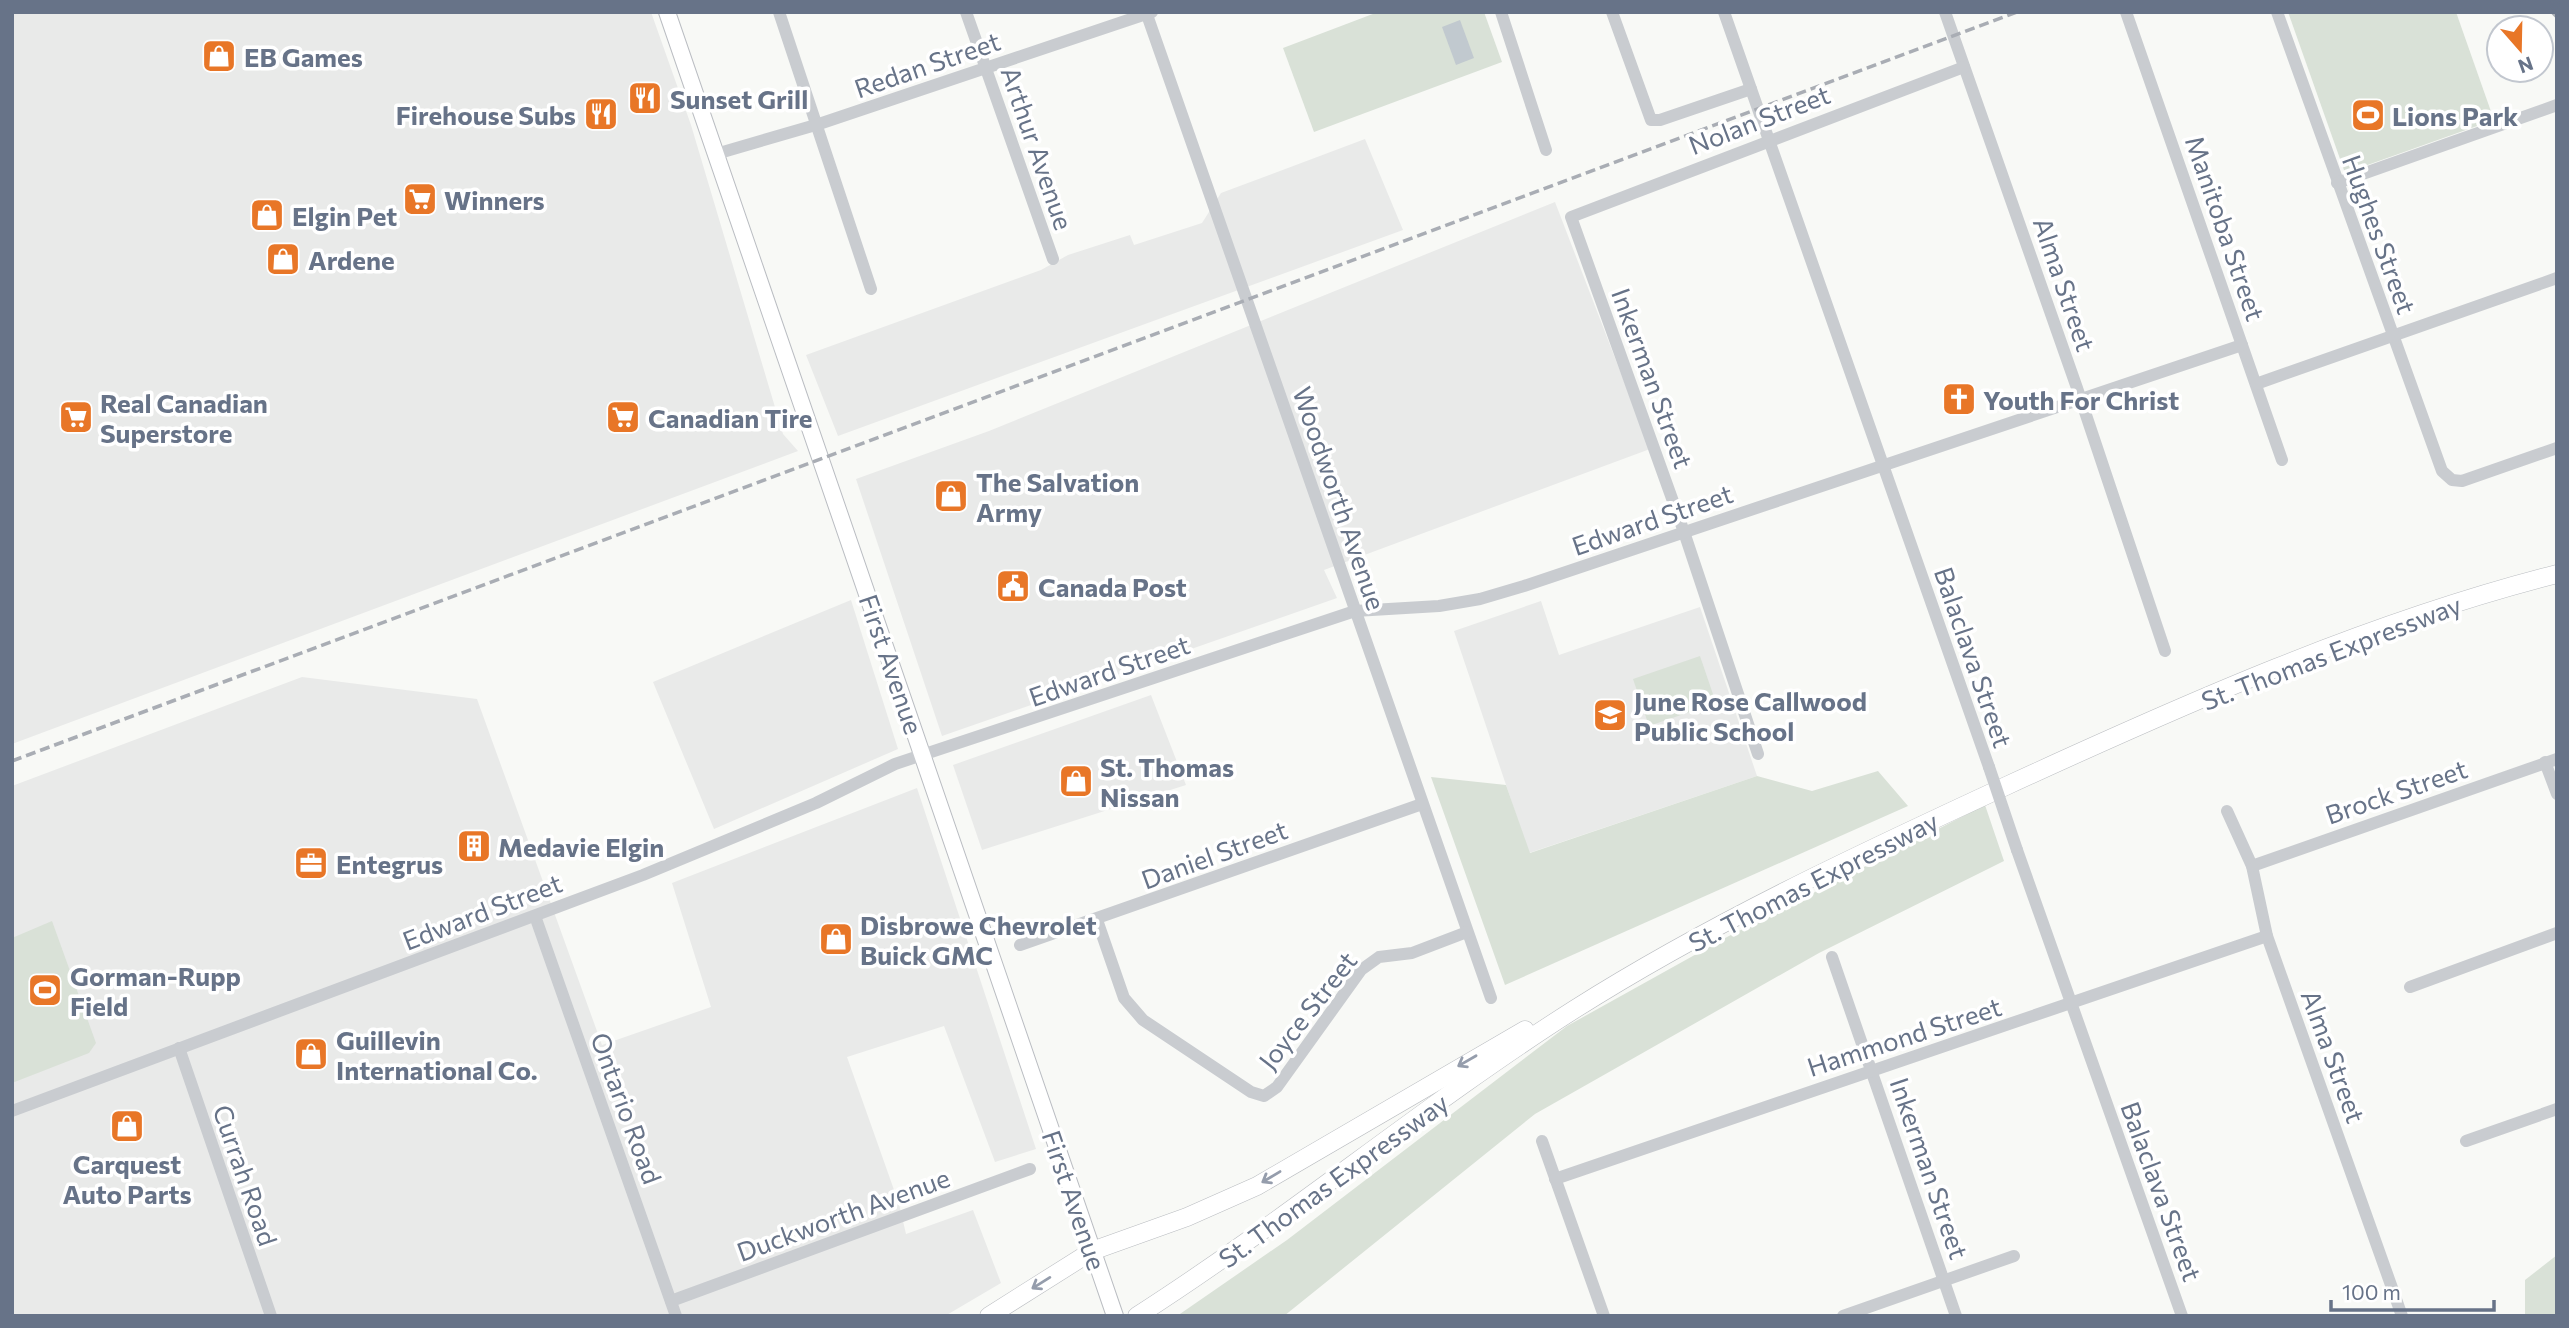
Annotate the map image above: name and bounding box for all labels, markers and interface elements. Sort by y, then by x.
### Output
north arrow [2485,14,2555,84]
street label: Redan Street [850,25,1004,103]
shop icon: EB Games [200,37,238,75]
place label: EB Games [244,41,363,72]
text: N [2515,52,2537,79]
street label: Arthur Avenue [996,62,1080,234]
street label: Nolan Street [1684,78,1834,160]
restaurant icon: Sunset Grill [626,79,664,117]
place label: Sunset Grill [670,83,808,114]
restaurant icon: Firehouse Subs [582,95,620,133]
sports icon: Lions Park [2349,96,2387,134]
place label: Firehouse Subs [396,99,576,130]
place label: Lions Park [2392,100,2518,131]
street label: Manitoba Street [2180,132,2272,324]
street label: Hughes Street [2337,150,2423,318]
supermarket icon: Winners [401,180,439,218]
place label: Winners [444,184,545,215]
shop icon: Elgin Pet [248,196,286,234]
place label: Elgin Pet [292,200,397,231]
street label: Alma Street [2028,213,2102,355]
shop icon: Ardene [264,240,302,278]
place label: Ardene [308,244,395,275]
street label: Inkerman Street [1606,284,1700,472]
church icon: Youth For Christ [1940,380,1978,418]
street label: Woodworth Avenue [1287,382,1393,614]
place label: Youth For Christ [1983,384,2179,415]
place label: Real Canadian Superstore [100,387,268,448]
supermarket icon: Real Canadian Superstore [57,398,95,436]
supermarket icon: Canadian Tire [604,398,642,436]
place label: Canadian Tire [648,402,812,433]
place label: The Salvation Army [976,466,1139,527]
shop icon: The Salvation Army [932,477,970,515]
street label: Edward Street [1568,477,1736,561]
street label: Balaclava Street [1929,563,2019,751]
public building icon: Canada Post [994,567,1032,605]
place label: Canada Post [1038,571,1187,602]
street label: St. Thomas Expressway [2197,588,2465,716]
street label: First Avenue [854,590,930,738]
street label: Edward Street [1025,628,1193,712]
place label: June Rose Callwood Public School [1634,685,1867,746]
school or university icon: June Rose Callwood Public School [1591,696,1629,734]
place label: St. Thomas Nissan [1100,751,1234,812]
street label: Brock Street [2321,752,2471,830]
shop icon: St. Thomas Nissan [1057,762,1095,800]
street label: St. Thomas Expressway [1683,805,1943,957]
street label: Daniel Street [1137,813,1291,895]
building icon: Medavie Elgin [455,827,493,865]
place label: Medavie Elgin [498,831,664,862]
office icon: Entegrus [292,844,330,882]
place label: Entegrus [336,848,443,879]
street label: Edward Street [398,866,566,956]
place label: Disbrowe Chevrolet Buick GMC [860,909,1097,970]
shop icon: Disbrowe Chevrolet Buick GMC [817,920,855,958]
street label: Joyce Street [1251,945,1363,1075]
place label: Gorman-Rupp Field [70,960,241,1021]
sports icon: Gorman-Rupp Field [26,971,64,1009]
street label: Alma Street [2296,985,2372,1127]
street label: Hammond Street [1803,990,2005,1082]
place label: Guillevin International Co. [336,1024,538,1085]
street label: Ontario Road [585,1028,669,1188]
shop icon: Guillevin International Co. [292,1035,330,1073]
one-way arrow [1458,1054,1478,1068]
street label: Inkerman Street [1885,1073,1975,1263]
street label: St. Thomas Expressway [1212,1086,1454,1274]
street label: Balaclava Street [2115,1097,2209,1285]
street label: Currah Road [207,1100,285,1250]
shop icon: Carquest Auto Parts [108,1107,146,1145]
street label: First Avenue [1037,1126,1113,1274]
place label: Carquest Auto Parts [62,1148,192,1209]
street label: Duckworth Avenue [732,1161,954,1267]
one-way arrow [1262,1170,1282,1184]
scale bar [2331,1268,2494,1312]
one-way arrow [1031,1277,1051,1291]
text: 100 m [2342,1279,2401,1304]

